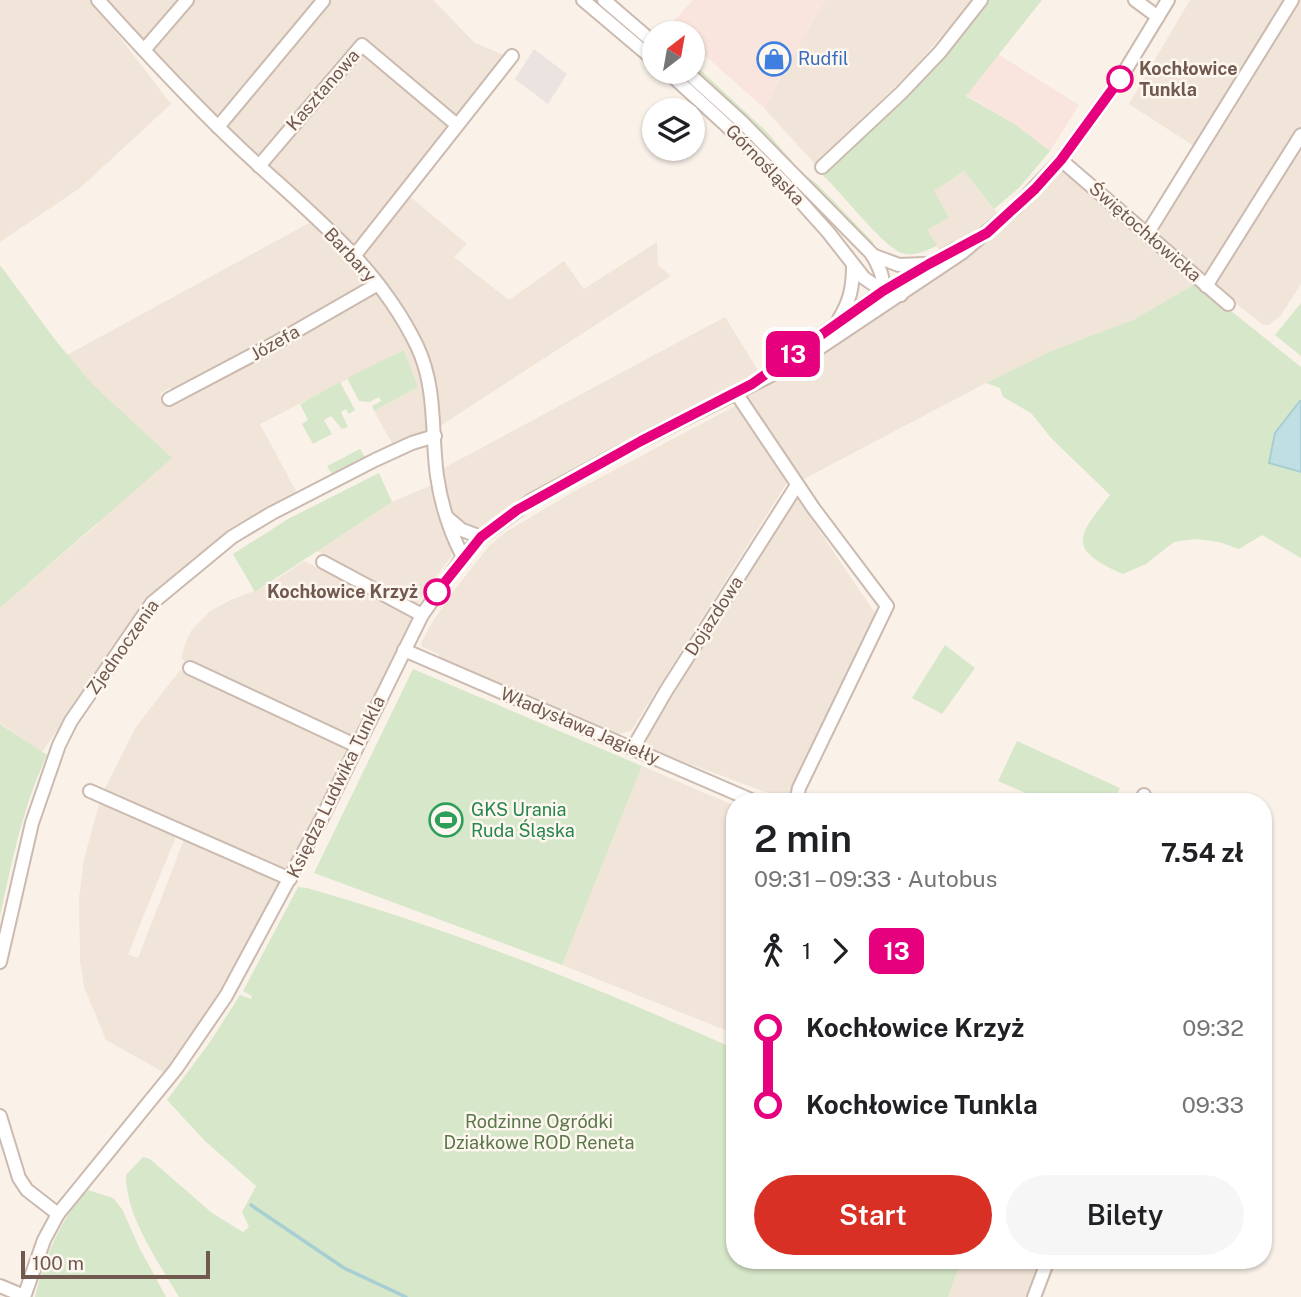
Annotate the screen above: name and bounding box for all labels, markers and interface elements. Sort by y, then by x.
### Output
north arrow [642,21,705,84]
map controls [642,21,705,161]
shop icon: Rudfil [755,40,793,78]
street label: Kasztanowa [282,45,364,135]
place label: Rudfil [798,48,848,69]
place label: Kochłowice Tunkla [1139,58,1238,100]
marker: Kochłowice Tunkla [1107,66,1133,92]
button: layers [642,98,705,161]
street label: Górnośląska [722,120,809,209]
street label: Świętochłowicka [1085,177,1206,286]
street label: Barbary [320,223,381,286]
street label: Józefa [247,321,303,364]
line badge: 13 [762,331,824,377]
text: 13 [780,340,806,368]
street label: Dojazdowa [680,572,747,659]
marker: Kochłowice Krzyż [424,579,450,605]
place label: Kochłowice Krzyż [267,581,418,602]
street label: Zjednoczenia [82,595,163,698]
street label: Władysława Jagiełły [497,682,663,769]
street label: Księdza Ludwika Tunkla [282,692,389,881]
place label: GKS Urania Ruda Śląska [471,799,575,841]
sports icon: GKS Urania Ruda Śląska [427,801,465,839]
text: 2 min [754,816,852,861]
text: 7.54 zł [1161,837,1244,868]
text: 09:31 – 09:33 · Autobus [754,865,997,892]
icon: walk [754,932,792,970]
icon: forward [821,932,859,970]
text: 1 [802,937,811,964]
text: 13 [883,937,910,965]
text: Kochłowice Krzyż [806,1012,1024,1043]
text: 09:32 [1182,1014,1244,1041]
text: Kochłowice Tunkla [806,1089,1038,1120]
text: 09:33 [1182,1091,1244,1118]
park label: Rodzinne Ogródki Działkowe ROD Reneta [443,1111,635,1153]
button: Start [754,1175,992,1255]
button: Bilety [1006,1175,1244,1255]
scale bar [21,1248,210,1280]
text: 100 m [32,1252,84,1274]

